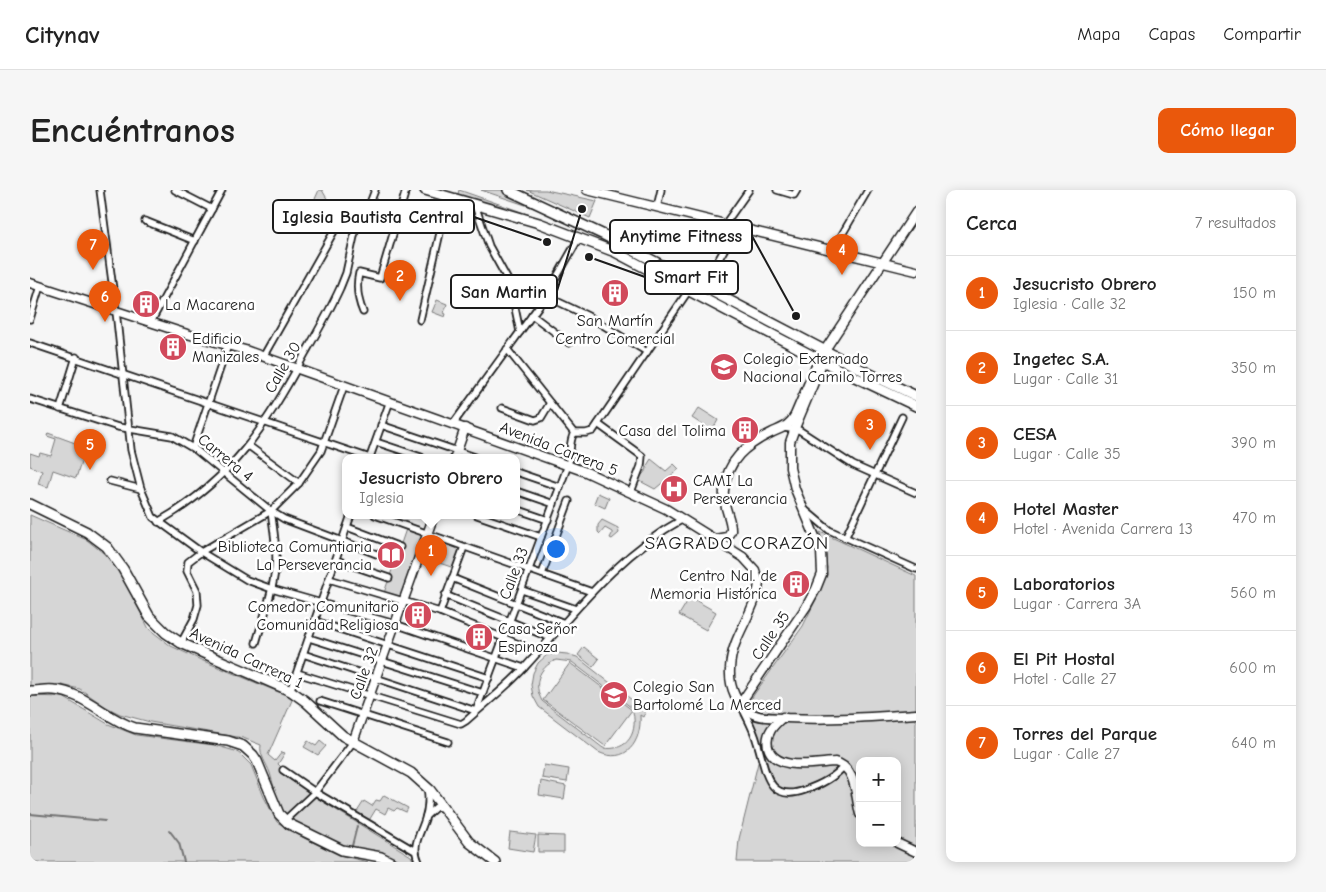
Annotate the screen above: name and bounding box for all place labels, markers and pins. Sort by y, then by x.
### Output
callout: Iglesia Bautista Central [273,200,474,233]
callout: Anytime Fitness [610,220,752,253]
pin: 7 [77,229,109,270]
pin: 4 [826,234,858,275]
pin: 2 [384,260,416,301]
callout: Smart Fit [645,261,738,294]
callout: San Martin [451,275,557,308]
building icon: San Martín Centro Comercial [600,278,630,308]
pin: 6 [89,281,121,322]
building icon: La Macarena [131,289,161,319]
place label: La Macarena [165,296,255,314]
place label: San Martín Centro Comercial [555,312,675,348]
place label: Edificio Manizales [192,330,259,366]
building icon: Edificio Manizales [158,332,188,362]
place label: Colegio Externado Nacional Camilo Torres [743,350,903,386]
school or university icon: Colegio Externado Nacional Camilo Torres [709,352,739,382]
pin: 3 [854,409,886,450]
building icon: Casa del Tolima [730,415,760,445]
place label: Casa del Tolima [618,422,726,440]
pin: 5 [74,429,106,470]
place label: CAMI La Perseverancia [693,472,787,508]
hospital icon: CAMI La Perseverancia [659,474,689,504]
pin: 1 [415,535,447,576]
place label: Biblioteca Comuntiaria La Perseverancia [218,538,372,574]
library icon: Biblioteca Comuntiaria La Perseverancia [376,540,406,570]
place label: Centro Nal. de Memoria Histórica [650,567,777,603]
building icon: Centro Nal. de Memoria Histórica [781,569,811,599]
place label: Comedor Comunitario Comunidad Religiosa [248,598,399,634]
building icon: Comedor Comunitario Comunidad Religiosa [403,600,433,630]
place label: Casa Señor Espinoza [498,620,577,656]
building icon: Casa Señor Espinoza [464,622,494,652]
place label: Colegio San Bartolomé La Merced [633,678,782,714]
school or university icon: Colegio San Bartolomé La Merced [599,680,629,710]

